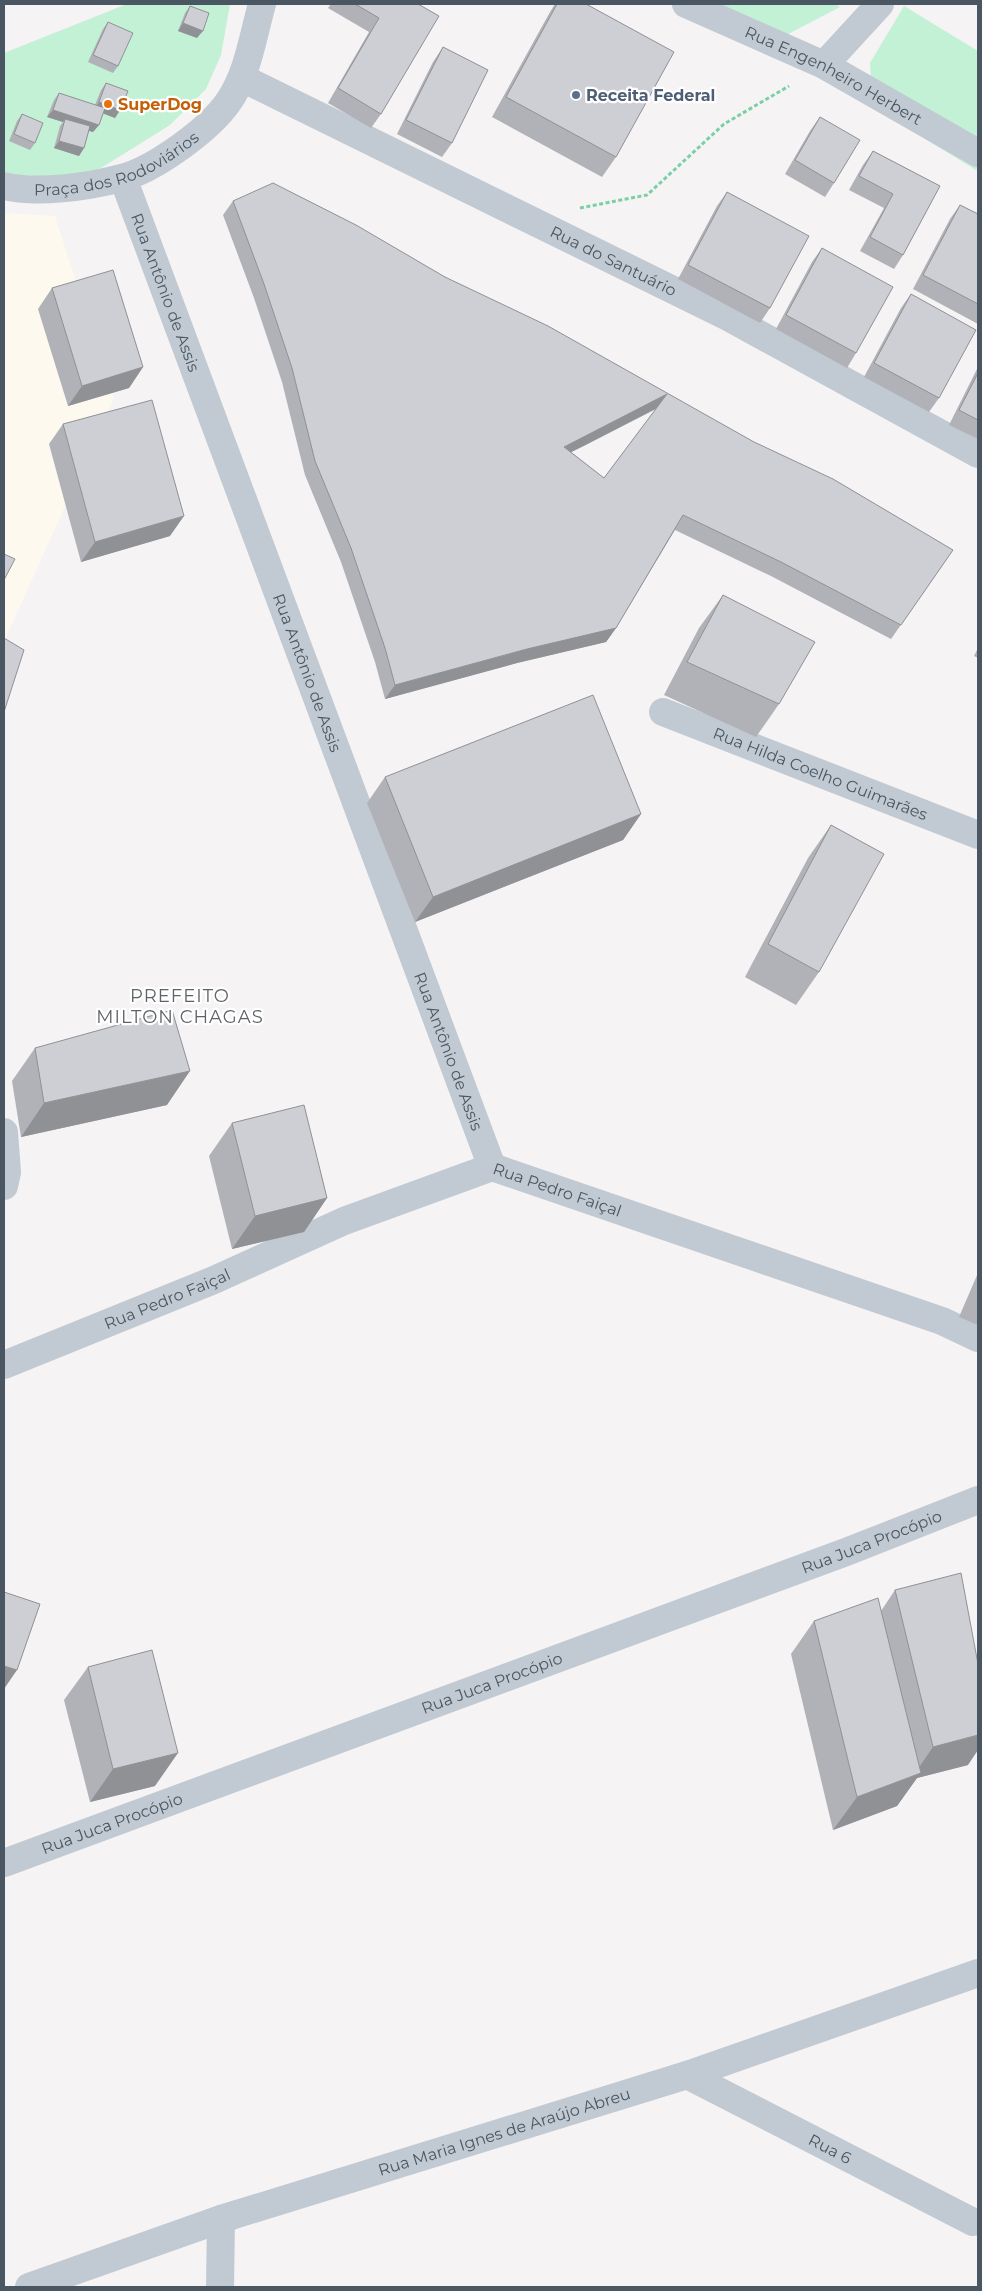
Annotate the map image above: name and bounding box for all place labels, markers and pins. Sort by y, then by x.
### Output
place label: Receita Federal [586,86,715,105]
marker: Receita Federal [570,89,582,101]
place label: SuperDog [118,95,202,114]
marker: SuperDog [102,98,114,110]

